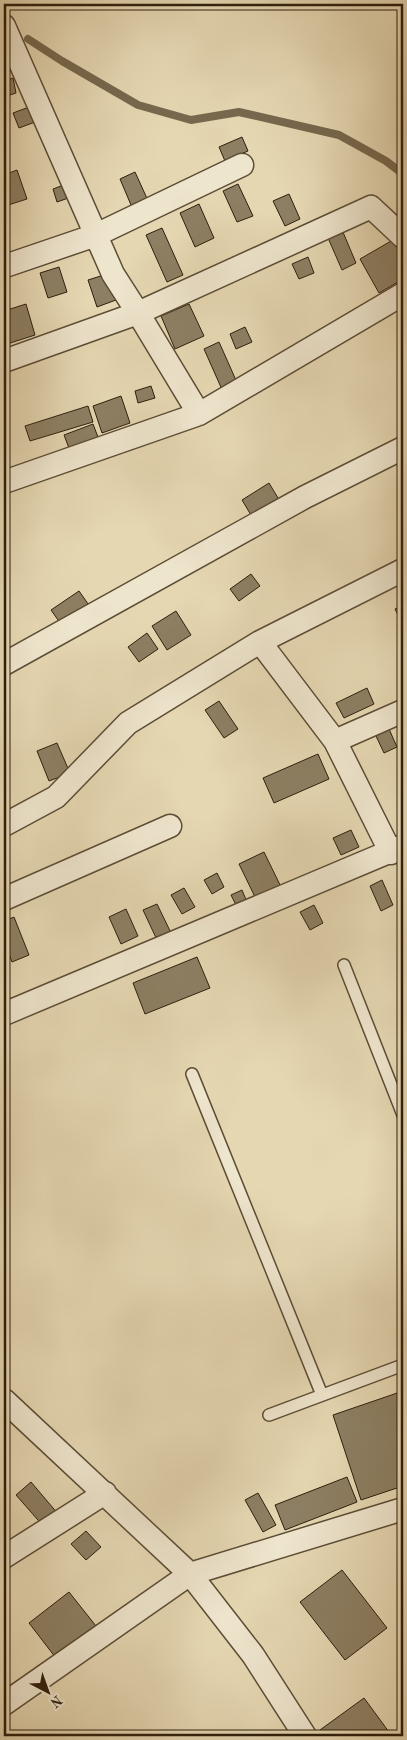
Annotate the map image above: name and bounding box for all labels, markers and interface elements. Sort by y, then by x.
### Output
north arrow [22,1668,72,1718]
text: N [47,1692,65,1710]

